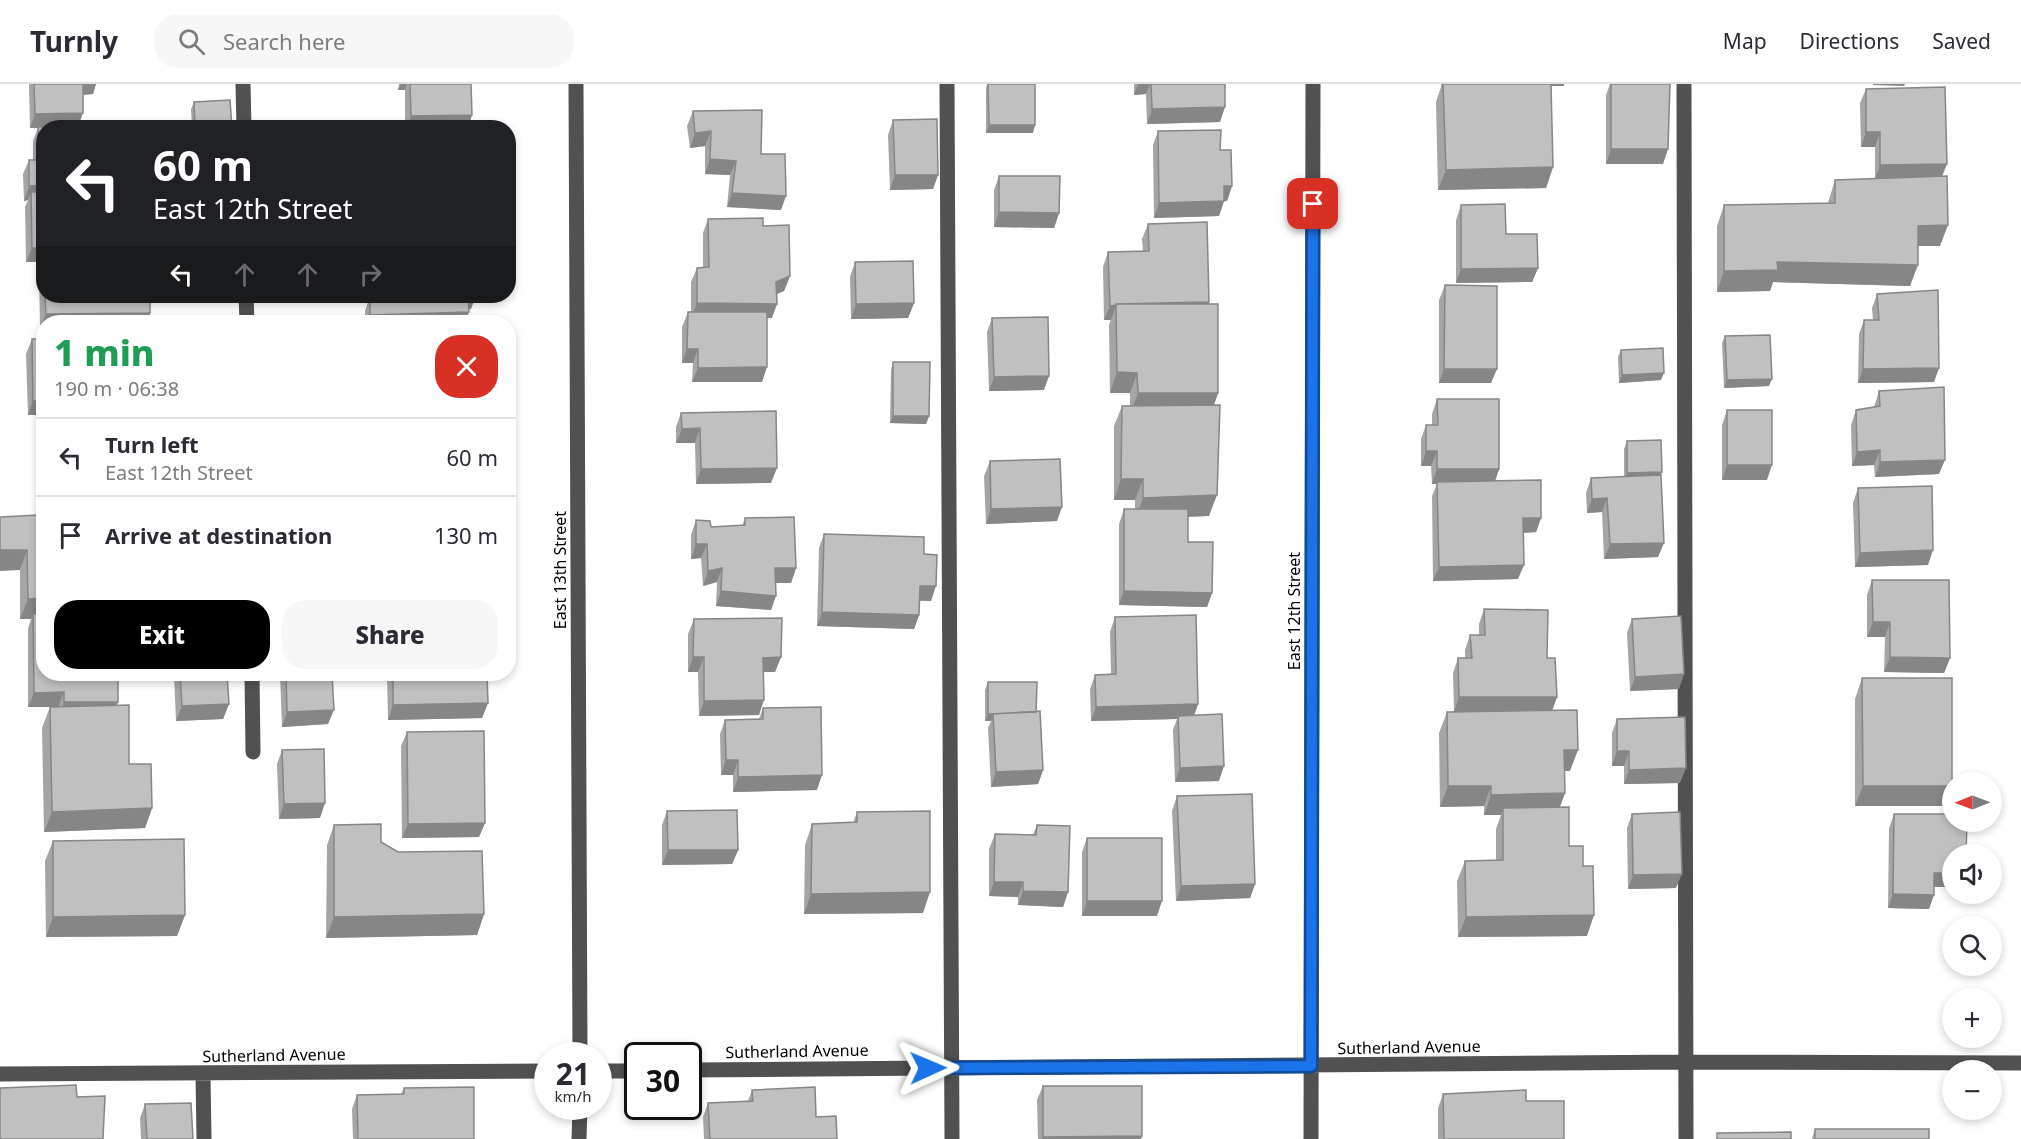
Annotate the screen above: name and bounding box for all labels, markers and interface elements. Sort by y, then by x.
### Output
search box [154,14,574,68]
text: Turnly [30,22,118,60]
icon: search [175,25,208,58]
text: Search here [223,26,345,56]
text: Map [1723,27,1767,55]
text: Directions [1800,27,1899,55]
text: Saved [1932,27,1991,55]
text: 60 m [153,136,253,193]
icon: left [54,144,132,222]
pin [1287,178,1338,229]
icon: arrive [1296,187,1329,220]
text: East 12th Street [153,190,353,227]
icon: left [165,258,198,291]
icon: ahead [228,258,261,291]
icon: ahead [291,258,324,291]
icon: right [354,258,387,291]
text: 1 min [54,328,155,377]
button: close [435,335,498,398]
text: 190 m · 06:38 [54,375,179,402]
text: Turn left [105,429,199,459]
icon: left [54,441,87,474]
text: 60 m [447,442,498,472]
text: East 12th Street [105,459,253,486]
street label: East 13th Street [549,511,571,629]
icon: arrive [54,519,87,552]
text: Arrive at destination [105,520,332,550]
text: 130 m [434,520,498,550]
street label: East 12th Street [1283,552,1305,670]
button: Exit [54,600,270,669]
button: Share [282,600,498,669]
north arrow [1942,772,2002,832]
map controls [1942,772,2002,1120]
button: sound [1942,844,2002,904]
button: search [1942,916,2002,976]
button: + [1942,988,2002,1048]
street label: Sutherland Avenue [1337,1035,1481,1059]
position arrow [896,1036,960,1100]
street label: Sutherland Avenue [725,1039,869,1063]
speed limit sign: 30 [624,1042,702,1120]
street label: Sutherland Avenue [202,1043,346,1067]
text: 21 [556,1053,590,1094]
button: − [1942,1060,2002,1120]
text: km/h [555,1086,591,1106]

